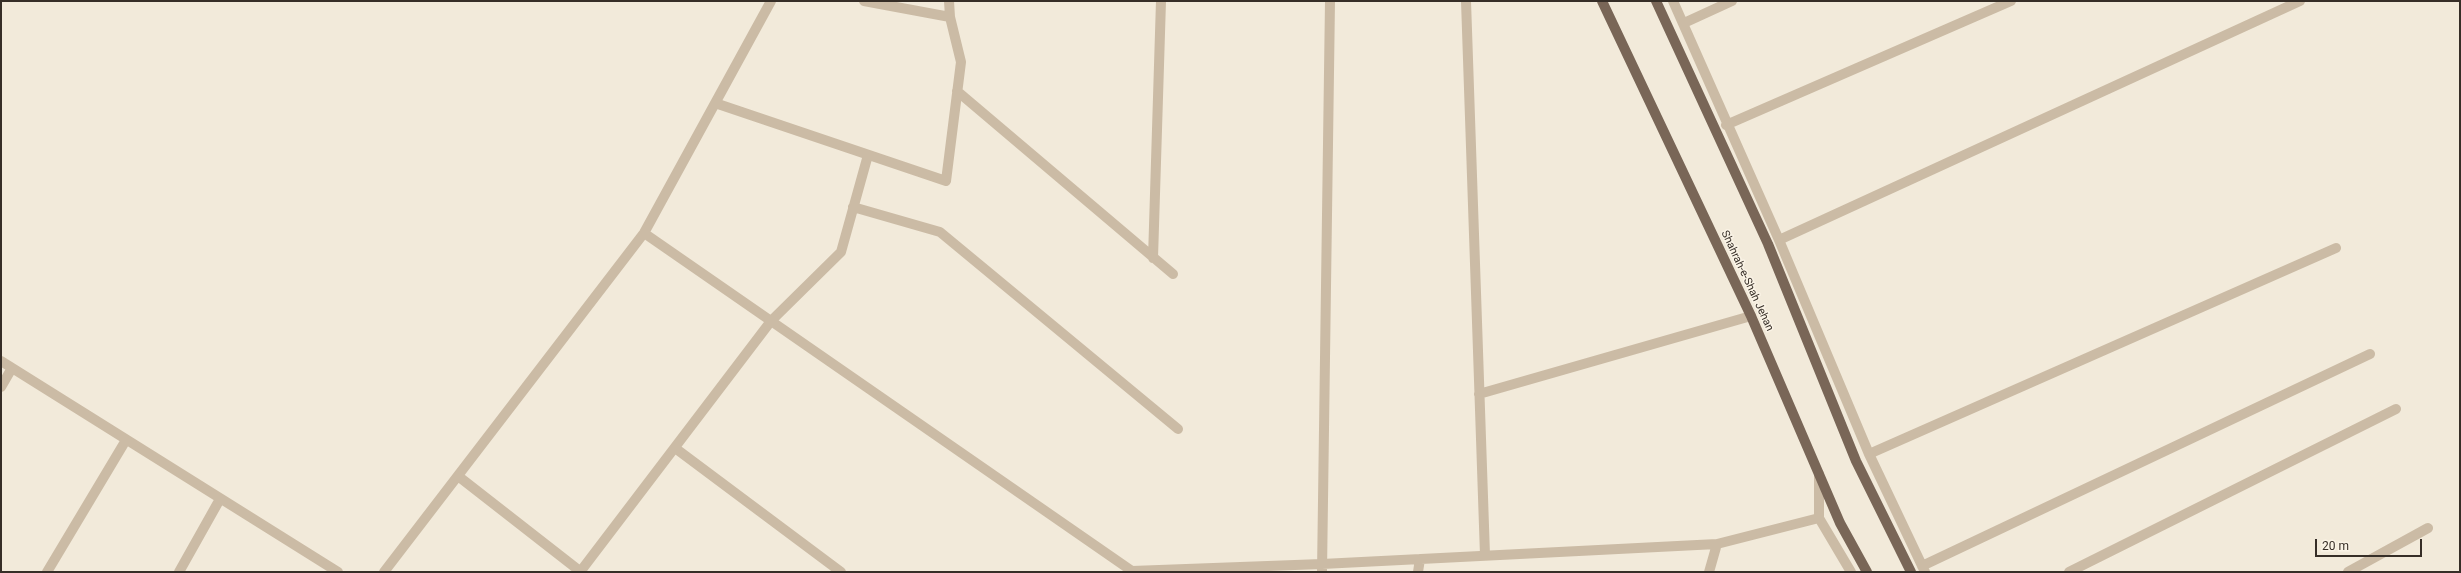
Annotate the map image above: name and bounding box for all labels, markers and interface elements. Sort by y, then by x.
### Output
street label: Shahrah-e-Shah Jehan [1718,229,1776,333]
scale bar [2317,531,2424,557]
text: 20 m [2322,539,2349,553]

